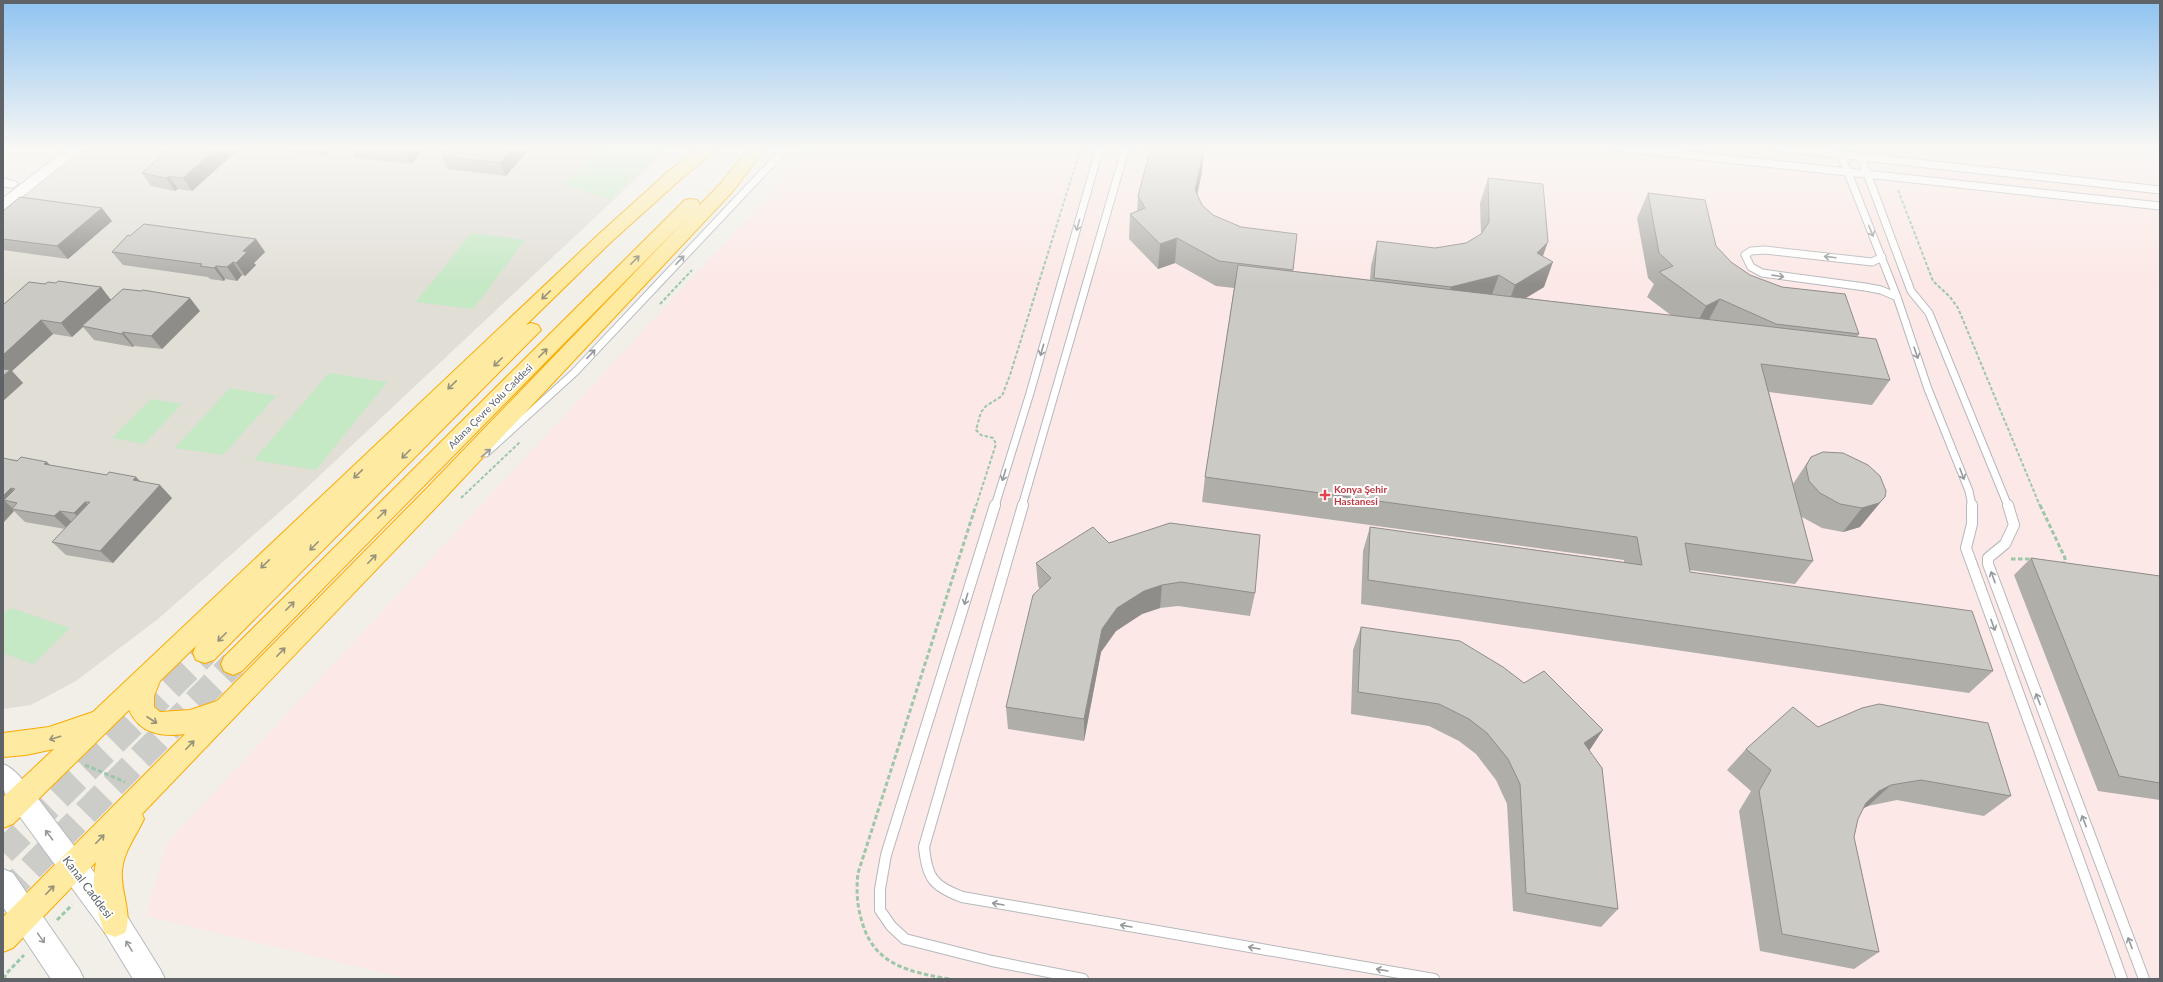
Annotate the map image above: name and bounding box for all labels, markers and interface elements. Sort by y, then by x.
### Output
one-way arrow [1074,219,1082,232]
one-way arrow [1868,224,1875,236]
one-way arrow [1824,254,1837,261]
one-way arrow [630,255,639,265]
one-way arrow [676,255,685,265]
one-way arrow [1771,272,1784,280]
one-way arrow [541,290,551,299]
one-way arrow [1038,344,1045,357]
one-way arrow [1912,346,1920,358]
one-way arrow [538,348,548,358]
one-way arrow [586,350,595,360]
one-way arrow [493,357,503,367]
street label: Adana Çevre Yolu Caddesi [445,361,535,451]
one-way arrow [447,380,457,389]
one-way arrow [481,448,491,457]
one-way arrow [401,449,411,459]
one-way arrow [1959,467,1967,479]
one-way arrow [1000,468,1007,481]
one-way arrow [353,470,363,479]
place label: Konya Şehir Hastanesi [1334,483,1387,507]
marker: Konya Şehir Hastanesi [1319,489,1331,501]
one-way arrow [377,509,387,519]
one-way arrow [309,541,319,551]
one-way arrow [367,554,376,564]
one-way arrow [259,560,270,569]
one-way arrow [1988,572,1996,584]
one-way arrow [961,592,969,604]
one-way arrow [285,601,295,611]
one-way arrow [1990,618,1998,630]
one-way arrow [217,632,226,642]
one-way arrow [276,647,286,657]
one-way arrow [2034,694,2042,706]
one-way arrow [146,716,157,724]
one-way arrow [48,735,61,742]
one-way arrow [185,740,195,750]
one-way arrow [2080,814,2087,827]
one-way arrow [45,830,54,841]
one-way arrow [95,834,104,844]
street label: Kanal Caddesi [60,853,116,921]
one-way arrow [45,885,54,895]
one-way arrow [992,899,1005,907]
one-way arrow [1120,922,1133,930]
one-way arrow [37,932,45,943]
one-way arrow [2125,937,2133,949]
one-way arrow [125,941,133,952]
one-way arrow [1248,944,1261,952]
one-way arrow [1376,966,1389,974]

